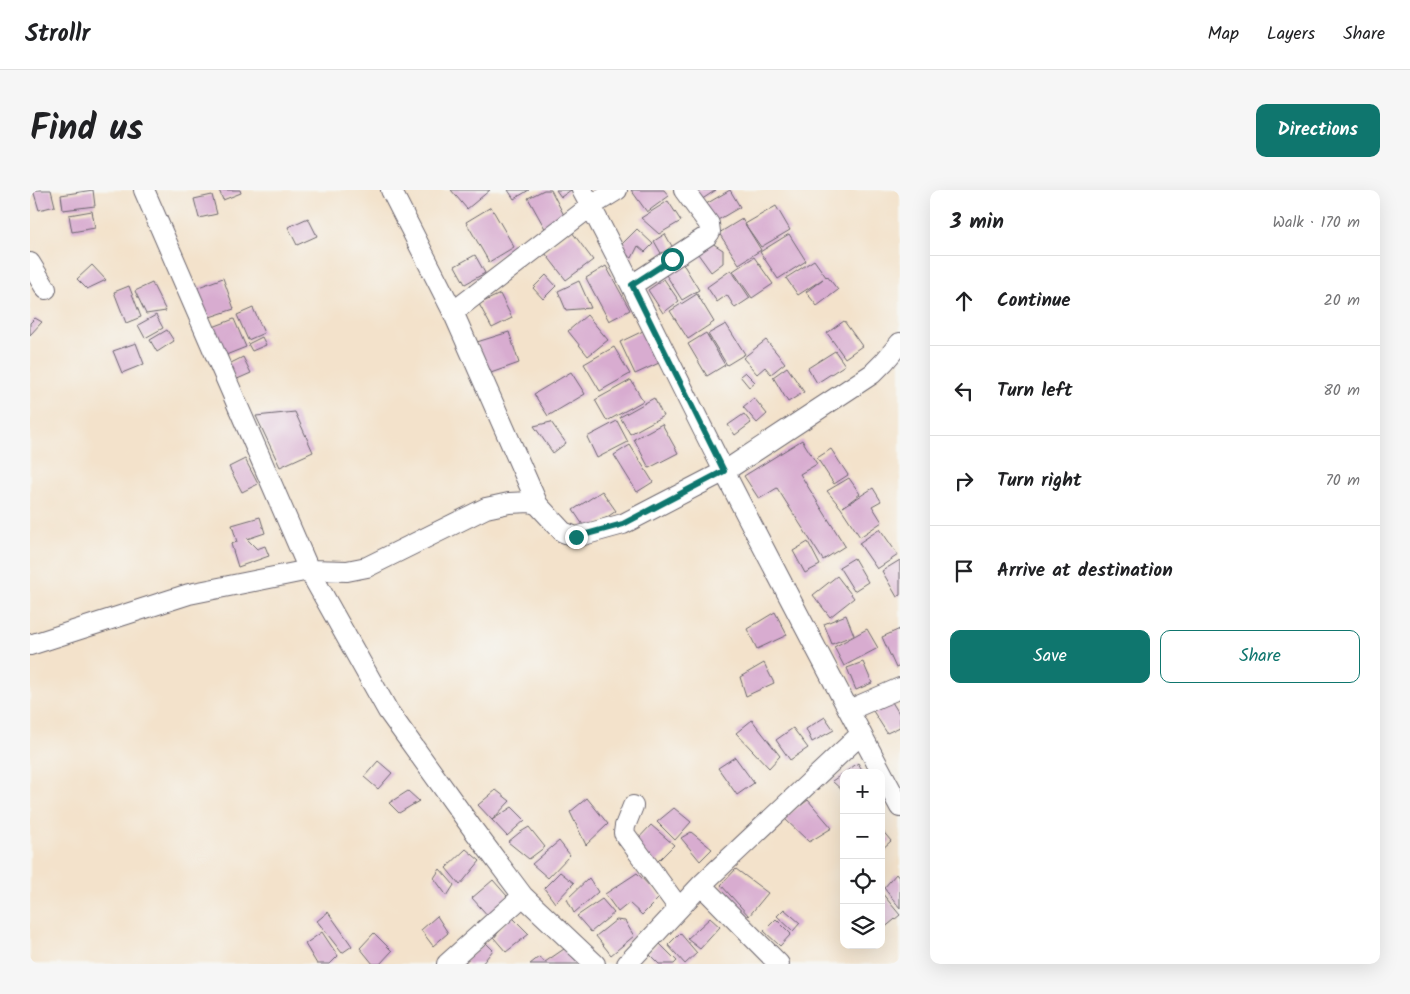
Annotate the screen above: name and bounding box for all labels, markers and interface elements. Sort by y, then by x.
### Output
text: Strollr [25,15,90,54]
text: Map [1208,20,1239,49]
text: Layers [1267,20,1315,49]
text: Share [1343,20,1385,49]
text: Find us [30,102,143,158]
button: Directions [1256,104,1380,157]
text: 3 min [950,206,1004,239]
text: Walk · 170 m [1272,210,1360,235]
route start [661,248,684,271]
text: Continue [997,286,1070,316]
icon: ahead [950,287,978,315]
text: 20 m [1324,288,1360,313]
text: Turn left [997,376,1072,406]
icon: left [950,377,978,405]
text: 80 m [1323,378,1360,403]
text: Turn right [997,466,1082,496]
icon: right [950,467,978,495]
text: 70 m [1325,468,1360,493]
route end [565,526,588,549]
text: Arrive at destination [997,556,1173,586]
icon: arrive [950,557,978,585]
button: Save [950,630,1150,683]
button: Share [1160,630,1360,683]
map controls [840,769,885,949]
button: + [840,769,885,814]
button: − [840,814,885,859]
button: locate [840,859,885,904]
button: layers [840,904,885,949]

